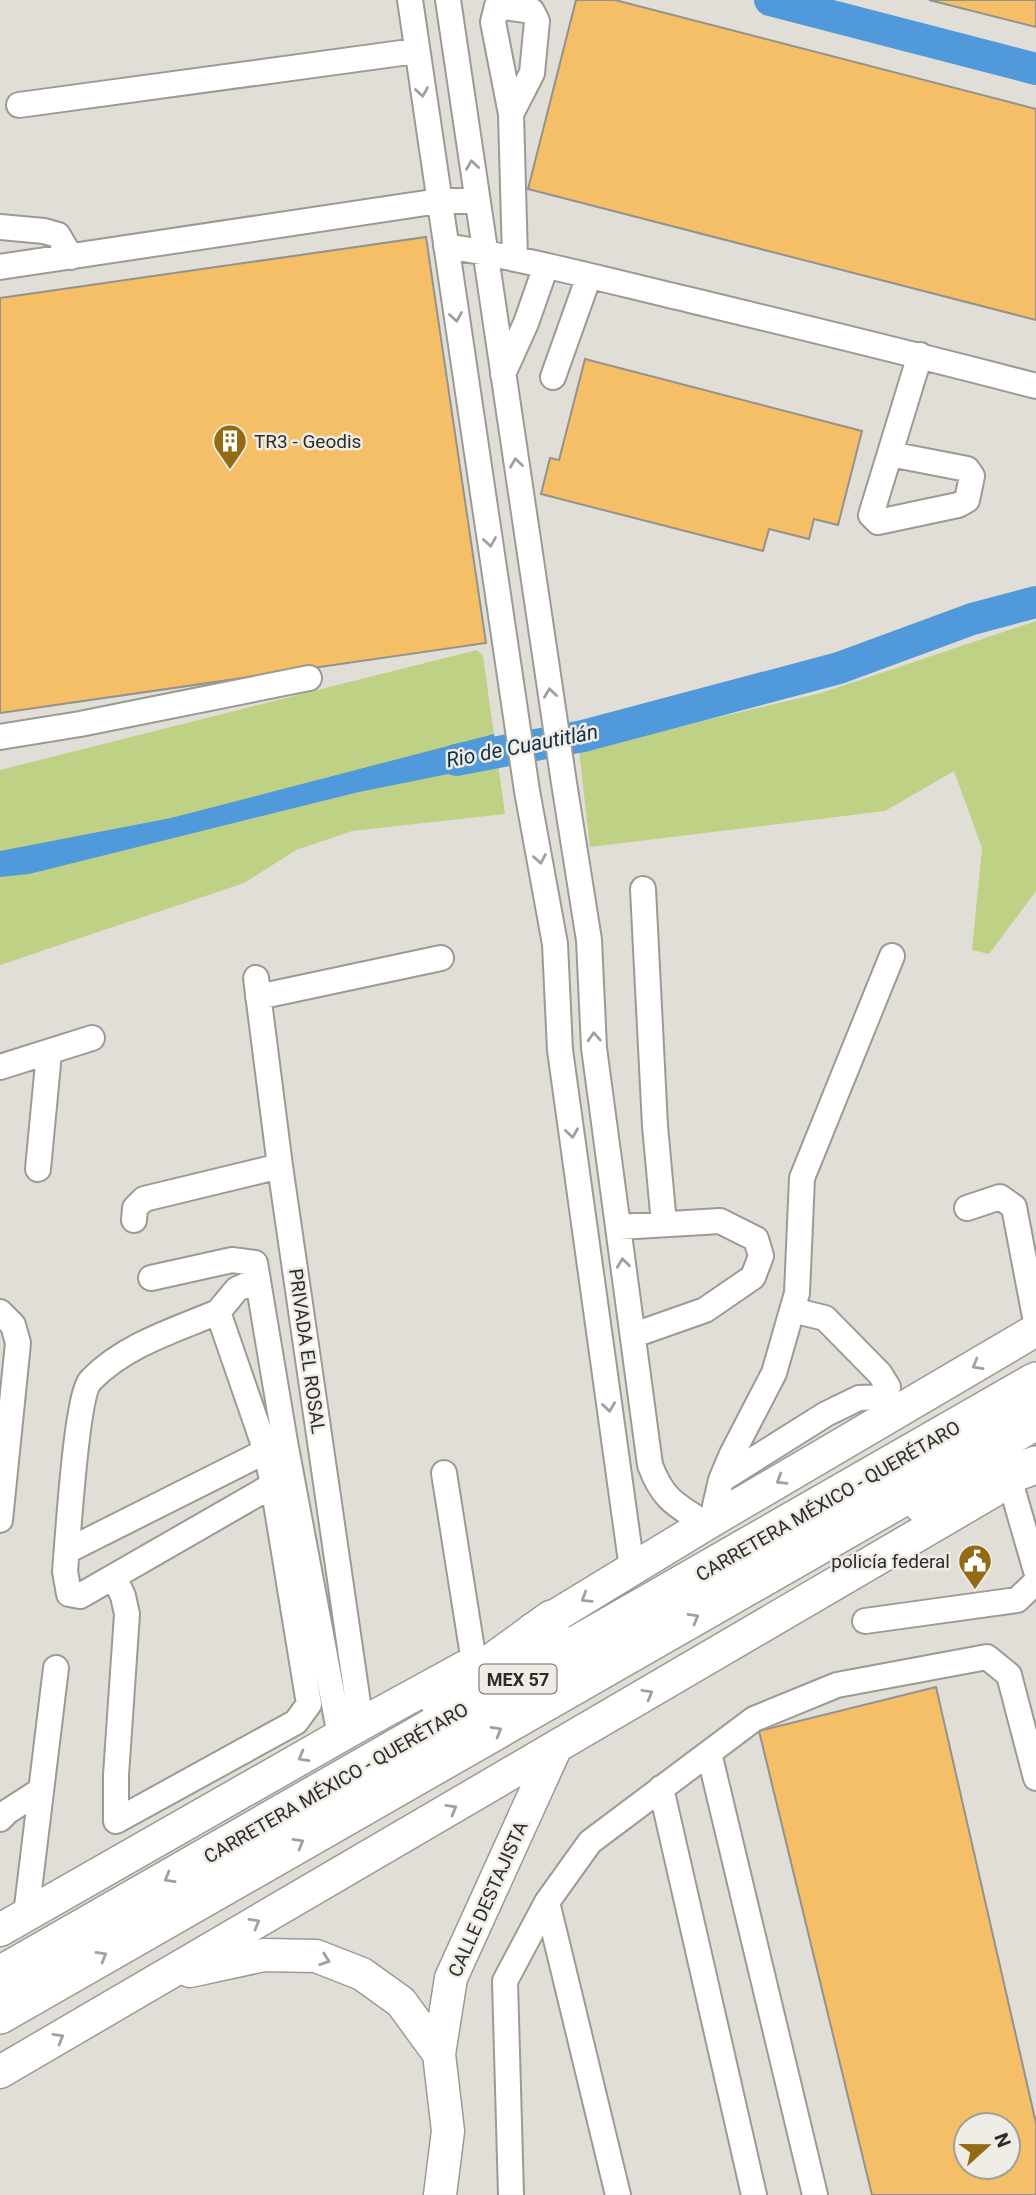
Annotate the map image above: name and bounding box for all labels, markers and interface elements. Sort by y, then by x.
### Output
one-way arrow [415,86,430,98]
one-way arrow [464,159,479,171]
one-way arrow [449,311,464,323]
building icon: TR3 - Geodis [211,422,249,471]
place label: TR3 - Geodis [254,430,361,453]
one-way arrow [509,457,524,469]
one-way arrow [482,536,497,548]
one-way arrow [543,687,558,699]
water label: Rio de Cuautitlán [444,720,600,772]
one-way arrow [531,852,546,864]
one-way arrow [586,1032,601,1043]
one-way arrow [564,1127,579,1139]
one-way arrow [616,1257,631,1269]
street label: PRIVADA EL ROSAL [284,1267,330,1435]
one-way arrow [972,1356,985,1369]
one-way arrow [602,1401,617,1413]
street label: CARRETERA MÉXICO - QUERÉTARO [692,1416,964,1586]
one-way arrow [776,1472,789,1485]
public building icon: policía federal [956,1542,994,1591]
place label: policía federal [831,1550,950,1573]
one-way arrow [581,1589,594,1602]
one-way arrow [687,1613,700,1626]
road number: MEX 57 [480,1664,556,1694]
one-way arrow [641,1689,654,1702]
street label: CARRETERA MÉXICO - QUERÉTARO [200,1698,472,1868]
one-way arrow [489,1726,502,1739]
one-way arrow [297,1749,310,1762]
one-way arrow [445,1804,457,1817]
street label: CALLE DESTAJISTA [443,1817,533,1981]
one-way arrow [292,1838,304,1851]
one-way arrow [163,1870,176,1883]
one-way arrow [248,1918,261,1931]
one-way arrow [94,1951,107,1964]
one-way arrow [318,1952,330,1966]
one-way arrow [51,2033,64,2046]
north arrow [952,2111,1022,2181]
text: N [989,2130,1016,2150]

